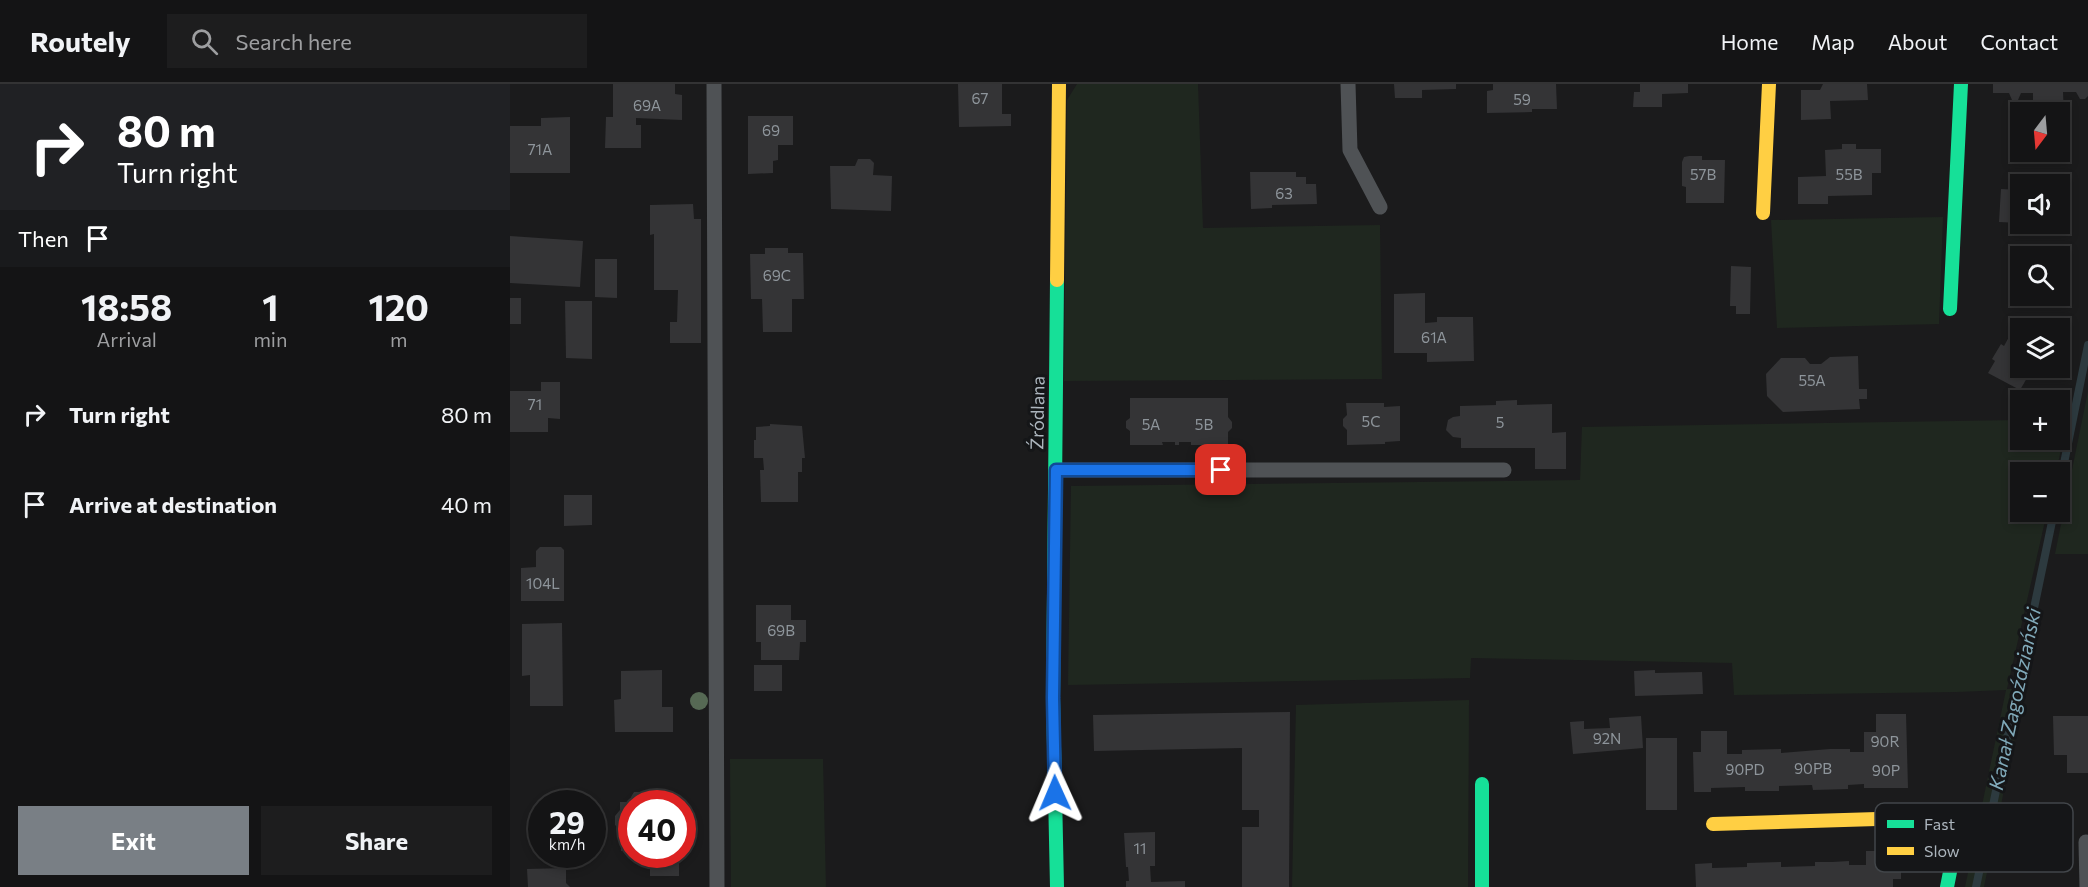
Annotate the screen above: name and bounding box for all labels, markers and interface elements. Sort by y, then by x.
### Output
search box [167,14,587,68]
text: Routely [30,24,131,58]
icon: search [188,25,221,58]
text: Search here [236,28,352,55]
text: Home [1721,29,1778,54]
text: Map [1811,29,1855,54]
text: About [1888,29,1947,54]
text: Contact [1980,29,2058,54]
house number: 67 [972,89,989,107]
house number: 59 [1513,90,1531,108]
house number: 69A [633,96,661,114]
north arrow [2010,102,2070,162]
map controls [2010,102,2070,522]
text: 80 m [117,104,216,156]
icon: right [18,108,96,186]
house number: 69 [762,121,780,139]
house number: 71A [528,140,552,158]
text: Turn right [117,156,237,189]
house number: 57B [1690,165,1716,183]
house number: 55B [1836,165,1863,183]
button: sound [2010,174,2070,234]
house number: 63 [1275,184,1293,202]
icon: arrive [81,222,114,255]
text: Then [18,225,69,252]
button: search [2010,246,2070,306]
house number: 69C [763,266,791,284]
text: 18:58 [81,284,172,328]
text: 1 [262,284,279,328]
text: 120 [368,284,429,328]
button: layers [2010,318,2070,378]
text: Arrival [96,327,157,351]
text: min [253,327,287,351]
text: m [390,327,407,351]
house number: 61A [1421,328,1447,346]
house number: 55A [1798,371,1826,389]
street label: Źródlana [1025,376,1049,450]
button: + [2010,390,2070,450]
house number: 71 [528,395,542,413]
icon: right [18,398,51,431]
text: Turn right [69,401,170,428]
text: 80 m [441,401,492,428]
house number: 5C [1362,412,1380,430]
house number: 5 [1496,413,1504,431]
house number: 5A [1142,415,1160,433]
house number: 5B [1195,415,1213,433]
pin [1195,444,1246,495]
icon: arrive [1204,453,1237,486]
button: − [2010,462,2070,522]
icon: arrive [18,488,51,521]
text: Arrive at destination [69,491,277,518]
text: 40 m [441,491,492,518]
house number: 104L [526,574,560,592]
water label: Kanał Zagoździański [1983,605,2045,792]
house number: 69B [767,621,795,639]
house number: 92N [1593,729,1621,747]
house number: 90R [1871,732,1899,750]
house number: 90PB [1794,759,1832,777]
house number: 90PD [1725,760,1765,778]
position arrow [1023,761,1087,825]
house number: 90P [1872,761,1900,779]
speed limit sign: 40 [618,790,696,868]
text: 29 [549,803,585,840]
legend [1875,803,2073,872]
button: Exit [18,806,249,875]
button: Share [261,806,492,875]
text: Fast [1924,814,1955,833]
text: km/h [549,835,585,853]
house number: 11 [1134,839,1146,857]
text: Slow [1924,841,1960,860]

